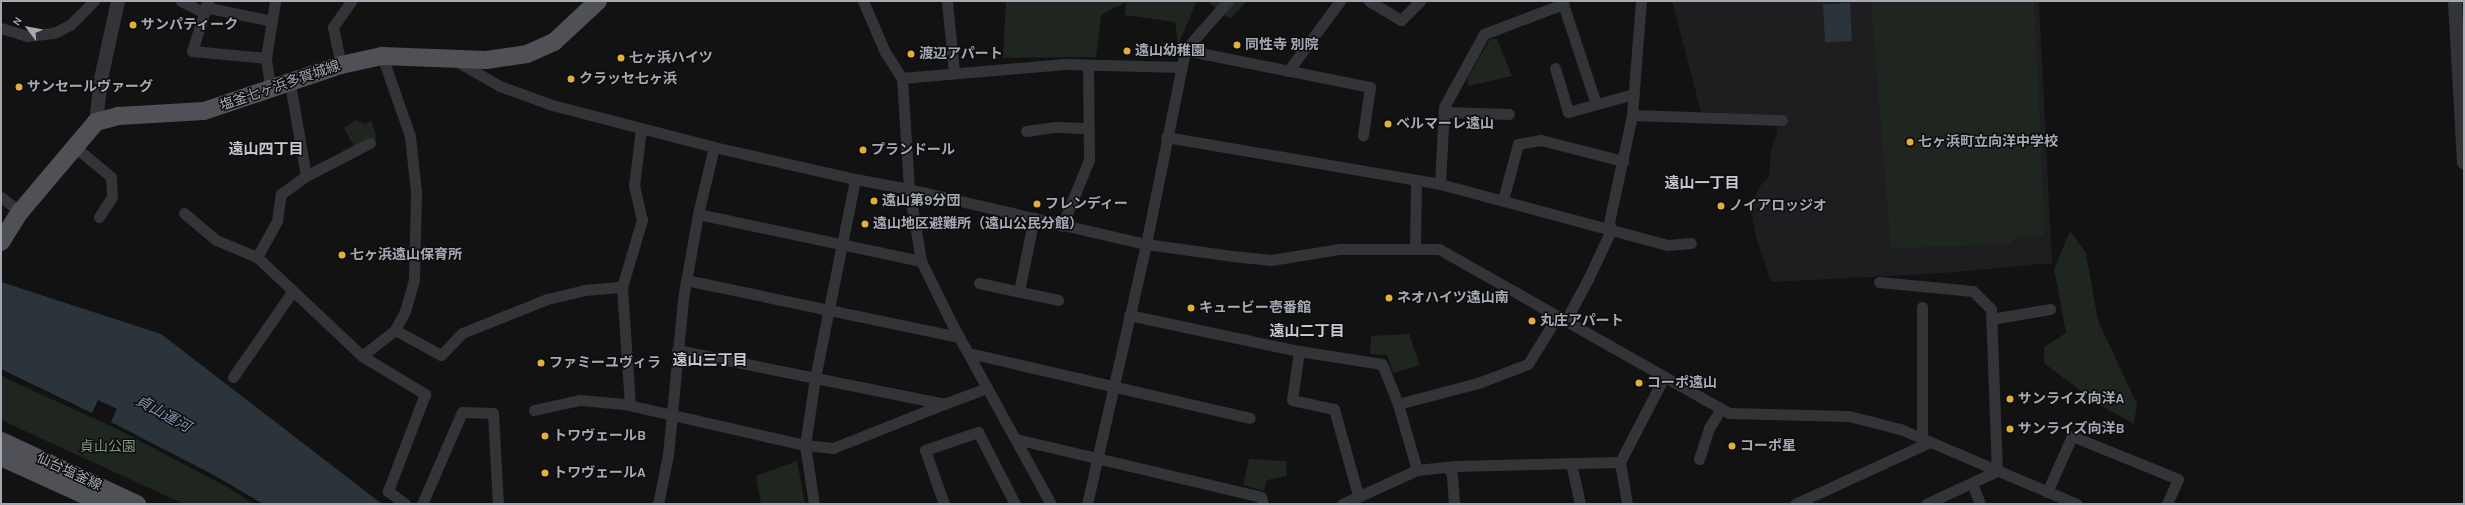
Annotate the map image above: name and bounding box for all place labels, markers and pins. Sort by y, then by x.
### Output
place label: サンパティーク [141,17,239,33]
marker: サンパティーク [128,20,138,30]
place label: 同性寺 別院 [1245,37,1319,53]
marker: 同性寺 別院 [1232,40,1242,50]
place label: 遠山幼稚園 [1135,43,1205,59]
place label: 渡辺アパート [919,46,1003,62]
marker: 遠山幼稚園 [1122,46,1132,56]
marker: 渡辺アパート [906,49,916,59]
place label: 七ヶ浜ハイツ [629,50,713,66]
marker: 七ヶ浜ハイツ [616,53,626,63]
place label: クラッセ七ヶ浜 [579,71,677,87]
marker: クラッセ七ヶ浜 [566,74,576,84]
place label: サンセールヴァーグ [27,79,153,95]
marker: サンセールヴァーグ [14,82,24,92]
place label: ベルマーレ遠山 [1396,116,1494,132]
marker: ベルマーレ遠山 [1383,119,1393,129]
place label: 七ヶ浜町立向洋中学校 [1918,134,2058,150]
marker: 七ヶ浜町立向洋中学校 [1905,137,1915,147]
place label: プランドール [871,142,955,158]
marker: プランドール [858,145,868,155]
place label: 遠山第9分団 [882,193,961,209]
marker: 遠山第9分団 [869,196,879,206]
place label: フレンディー [1045,196,1129,212]
place label: ノイアロッジオ [1729,198,1827,214]
marker: フレンディー [1032,199,1042,209]
marker: ノイアロッジオ [1716,201,1726,211]
place label: 遠山地区避難所（遠山公民分館） [873,216,1083,232]
marker: 遠山地区避難所（遠山公民分館） [860,219,870,229]
place label: 七ヶ浜遠山保育所 [350,247,462,263]
marker: 七ヶ浜遠山保育所 [337,250,347,260]
place label: ネオハイツ遠山南 [1397,290,1509,306]
marker: ネオハイツ遠山南 [1384,293,1394,303]
place label: キュービー壱番館 [1199,300,1311,316]
marker: キュービー壱番館 [1186,303,1196,313]
place label: 丸庄アパート [1540,313,1624,329]
marker: 丸庄アパート [1527,316,1537,326]
place label: ファミーユヴィラ [549,355,661,371]
marker: ファミーユヴィラ [536,358,546,368]
place label: コーポ遠山 [1647,375,1717,391]
marker: コーポ遠山 [1634,378,1644,388]
place label: サンライズ向洋A [2018,391,2125,407]
marker: サンライズ向洋A [2005,394,2015,404]
place label: サンライズ向洋B [2018,421,2125,437]
marker: サンライズ向洋B [2005,424,2015,434]
place label: トワヴェールB [553,428,646,444]
marker: トワヴェールB [540,431,550,441]
place label: コーポ星 [1740,438,1796,454]
marker: コーポ星 [1727,441,1737,451]
place label: トワヴェールA [553,465,646,481]
marker: トワヴェールA [540,468,550,478]

